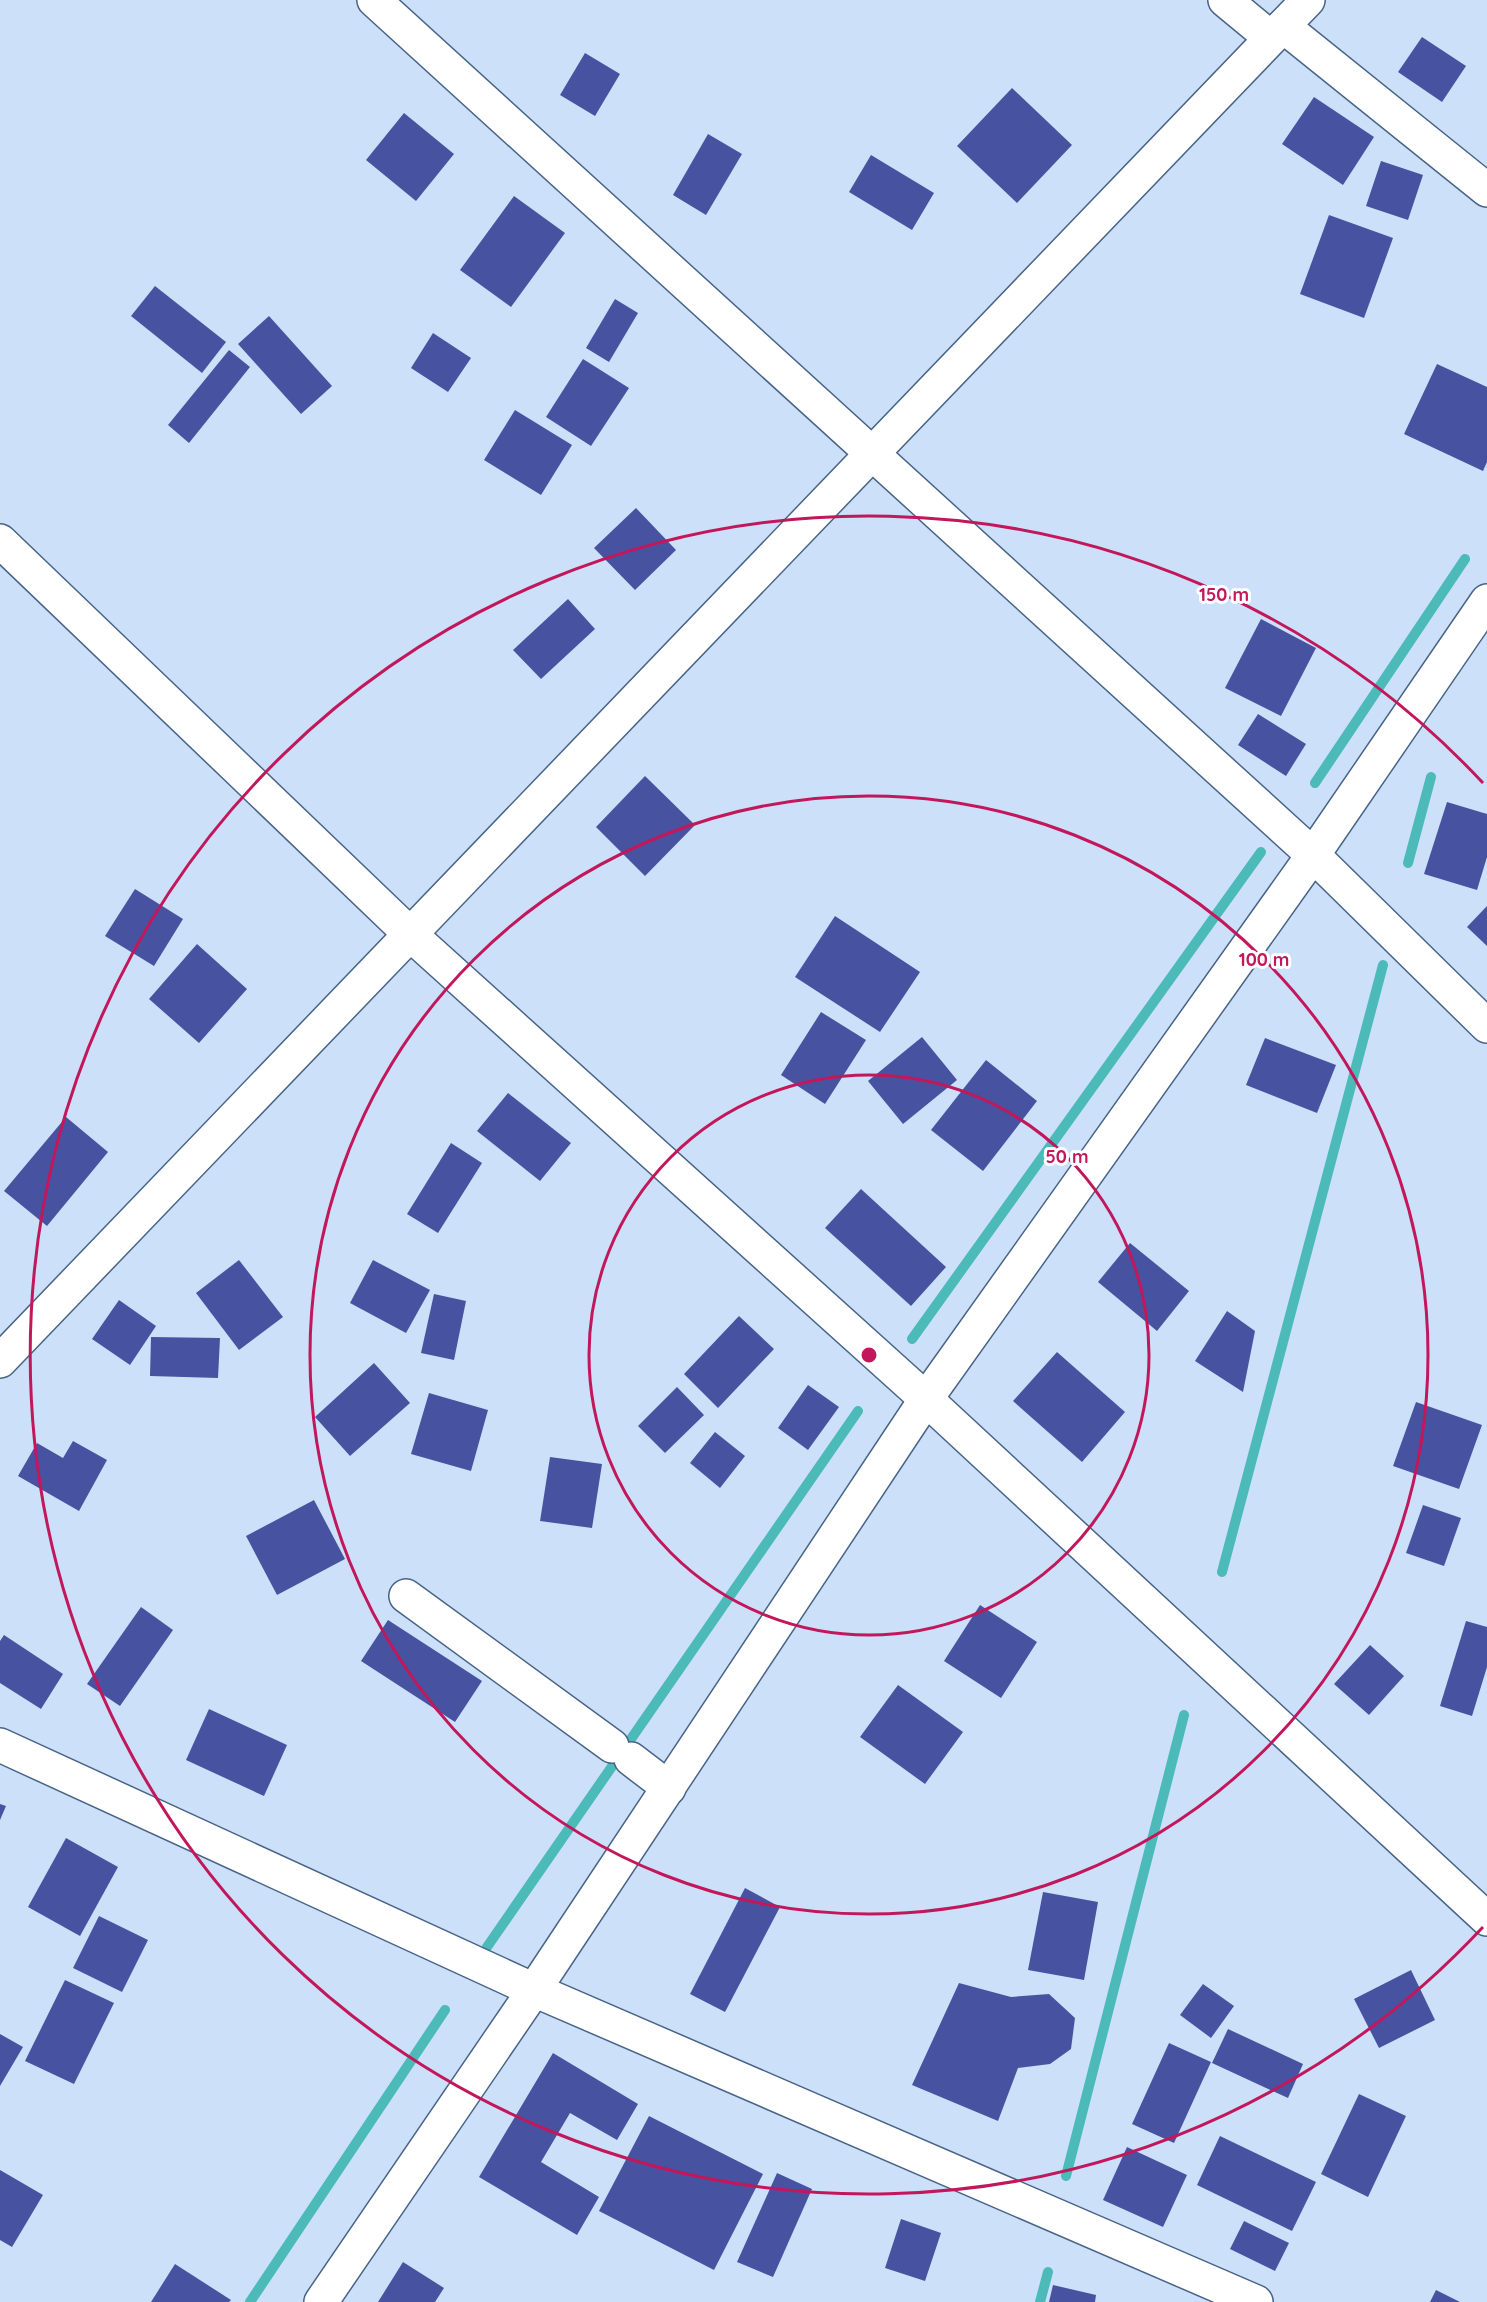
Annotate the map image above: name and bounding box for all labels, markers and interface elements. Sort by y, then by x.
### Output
text: 150 m [1199,583,1249,606]
text: 100 m [1239,948,1289,971]
text: 50 m [1045,1145,1089,1168]
centre of rings [859,1345,879,1365]

